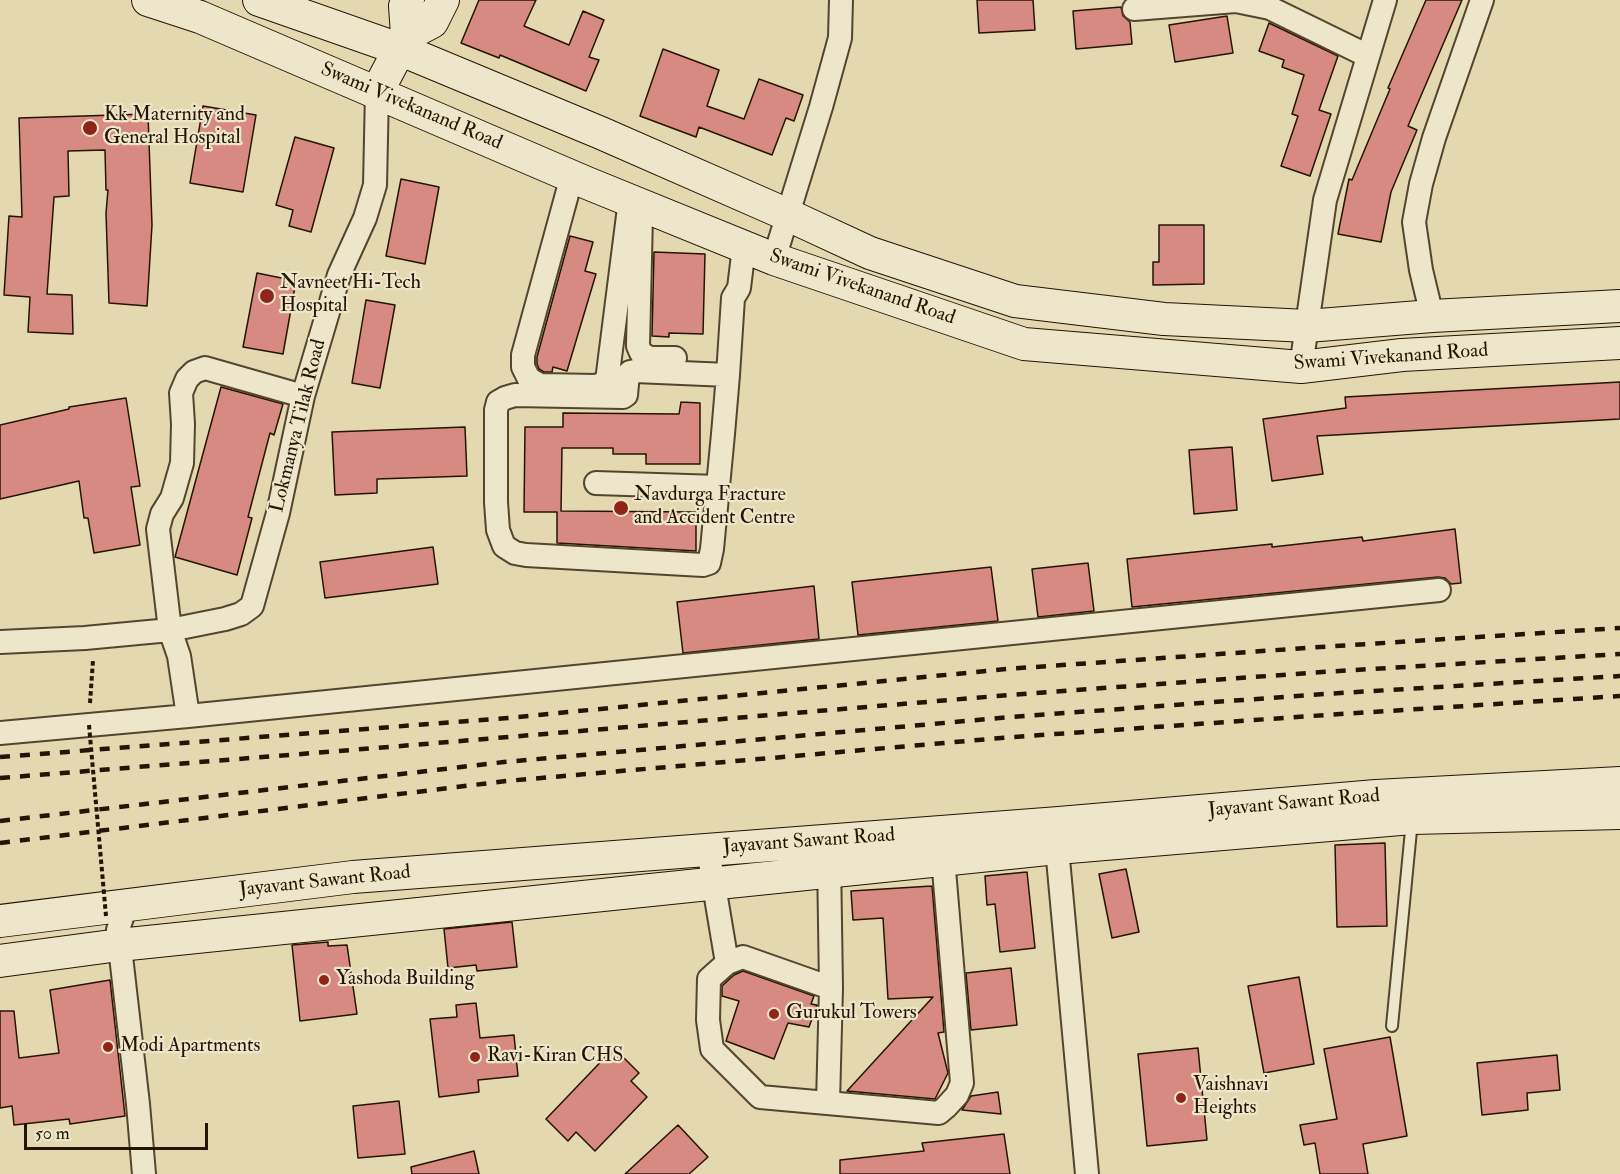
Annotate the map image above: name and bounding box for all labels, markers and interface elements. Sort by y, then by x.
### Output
street label: Swami Vivekanand Road [317,58,505,156]
place label: Kk Maternity and General Hospital [104,104,245,151]
marker: Kk Maternity and General Hospital [81,119,99,137]
street label: Swami Vivekanand Road [766,245,958,331]
place label: Navneet Hi-Tech Hospital [280,272,421,319]
marker: Navneet Hi-Tech Hospital [258,287,276,305]
street label: Lokmanya Tilak Road [266,337,332,515]
street label: Swami Vivekanand Road [1293,339,1489,377]
place label: Navdurga Fracture and Accident Centre [634,484,795,531]
marker: Navdurga Fracture and Accident Centre [612,499,630,517]
street label: Jayavant Sawant Road [1207,785,1381,823]
street label: Jayavant Sawant Road [722,824,896,860]
street label: Jayavant Sawant Road [238,861,412,903]
place label: Yashoda Building [336,968,475,992]
marker: Yashoda Building [317,973,331,987]
place label: Gurukul Towers [786,1002,917,1026]
marker: Gurukul Towers [767,1007,781,1021]
place label: Modi Apartments [120,1035,260,1059]
marker: Modi Apartments [101,1040,115,1054]
place label: Ravi-Kiran CHS [487,1045,623,1069]
marker: Ravi-Kiran CHS [468,1050,482,1064]
place label: Vaishnavi Heights [1193,1074,1268,1121]
marker: Vaishnavi Heights [1174,1091,1188,1105]
scale bar [27,1111,212,1149]
text: 50 m [35,1122,70,1145]

